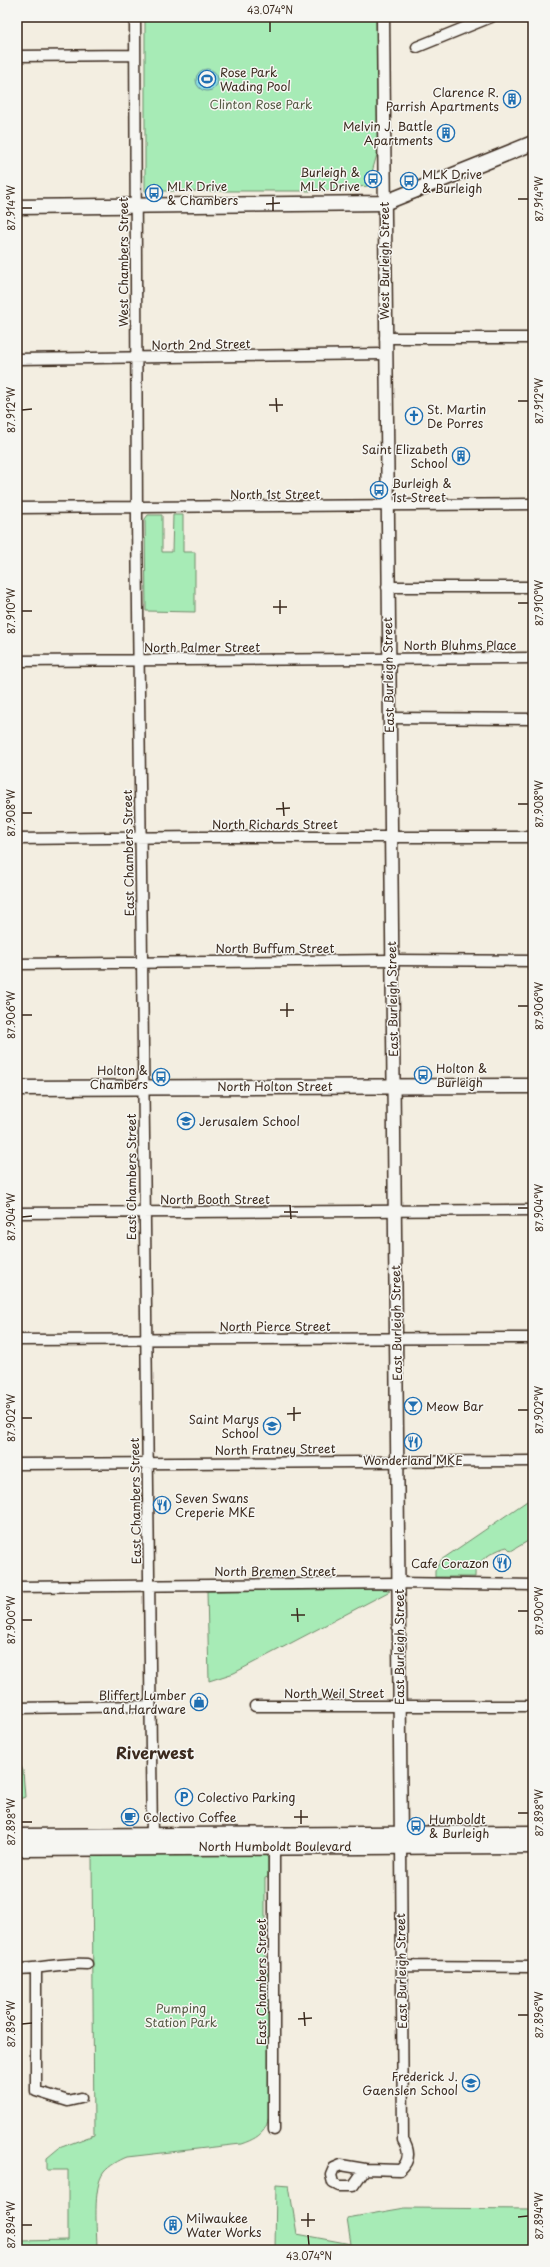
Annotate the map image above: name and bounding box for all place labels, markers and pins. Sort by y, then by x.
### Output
place label: Rose Park Wading Pool [220,63,291,95]
sports icon: Rose Park Wading Pool [197,69,217,89]
place label: Clarence R. Parrish Apartments [386,83,499,115]
building icon: Clarence R. Parrish Apartments [502,89,522,109]
place label: Melvin J. Battle Apartments [343,117,433,149]
building icon: Melvin J. Battle Apartments [436,123,456,143]
place label: Burleigh & MLK Drive [300,163,360,195]
place label: MLK Drive & Burleigh [422,165,482,197]
bus stop icon: Burleigh & MLK Drive [363,169,383,189]
bus stop icon: MLK Drive & Burleigh [399,171,419,191]
place label: MLK Drive & Chambers [167,177,239,209]
bus stop icon: MLK Drive & Chambers [144,183,164,203]
place label: St. Martin De Porres [427,400,486,432]
church icon: St. Martin De Porres [404,406,424,426]
place label: Saint Elizabeth School [362,440,448,472]
building icon: Saint Elizabeth School [451,446,471,466]
place label: Burleigh & 1st Street [392,474,452,506]
bus stop icon: Burleigh & 1st Street [369,480,389,500]
place label: Holton & Burleigh [436,1059,487,1091]
place label: Holton & Chambers [90,1061,149,1093]
bus stop icon: Holton & Burleigh [413,1065,433,1085]
bus stop icon: Holton & Chambers [151,1067,171,1087]
school or university icon: Jerusalem School [176,1111,196,1131]
place label: Jerusalem School [199,1112,300,1130]
bar icon: Meow Bar [403,1396,423,1416]
place label: Meow Bar [426,1397,484,1415]
place label: Saint Marys School [189,1410,260,1442]
school or university icon: Saint Marys School [262,1416,282,1436]
restaurant icon: Wonderland MKE [403,1432,423,1452]
place label: Wonderland MKE [363,1451,463,1469]
place label: Seven Swans Creperie MKE [175,1489,256,1521]
restaurant icon: Seven Swans Creperie MKE [152,1495,172,1515]
restaurant icon: Cafe Corazon [492,1553,512,1573]
place label: Cafe Corazon [411,1554,489,1572]
place label: Bliffert Lumber and Hardware [99,1686,186,1718]
shop icon: Bliffert Lumber and Hardware [189,1692,209,1712]
parking icon: Colectivo Parking [174,1787,194,1807]
place label: Colectivo Parking [197,1788,296,1806]
cafe icon: Colectivo Coffee [120,1807,140,1827]
place label: Colectivo Coffee [143,1808,237,1826]
place label: Humboldt & Burleigh [429,1810,489,1842]
bus stop icon: Humboldt & Burleigh [406,1816,426,1836]
place label: Frederick J. Gaenslen School [362,2067,458,2099]
school or university icon: Frederick J. Gaenslen School [461,2073,481,2093]
place label: Milwaukee Water Works [186,2209,262,2241]
building icon: Milwaukee Water Works [163,2215,183,2235]

